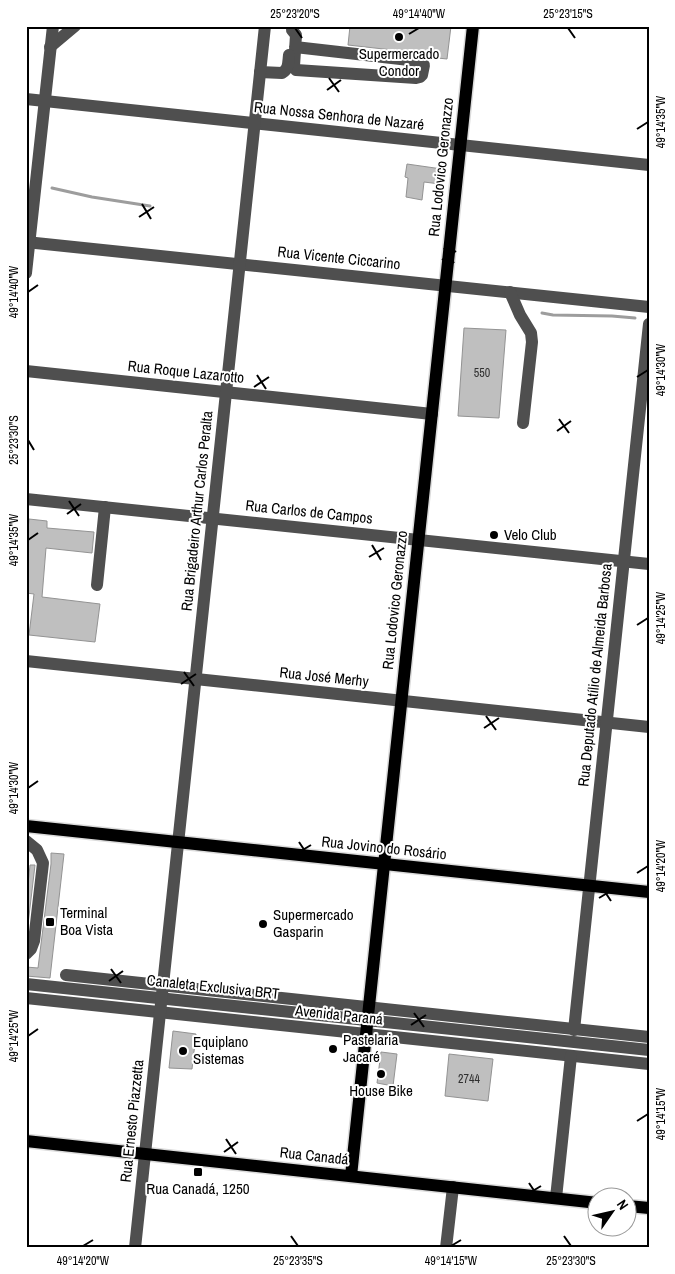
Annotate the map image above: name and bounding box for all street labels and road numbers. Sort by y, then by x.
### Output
street label: Rua Nossa Senhora de Nazaré [253,96,425,135]
street label: Rua Lodovico Geronazzo [423,96,458,237]
street label: Rua Vicente Ciccarino [277,241,402,274]
street label: Rua Roque Lazarotto [127,355,245,388]
street label: Rua Brigadeiro Arthur Carlos Peralta [176,410,217,612]
street label: Rua Carlos de Campos [244,494,374,529]
street label: Rua Lodovico Geronazzo [377,529,412,670]
street label: Rua Deputado Atílio de Almeida Barbosa [572,562,617,788]
street label: Rua José Merhy [278,661,371,692]
street label: Rua Jovino do Rosário [320,830,448,865]
street label: Canaleta Exclusiva BRT [146,969,281,1004]
street label: Avenida Paraná [293,999,384,1030]
street label: Rua Ernesto Piazzetta [115,1058,148,1183]
street label: Rua Canadá [279,1141,350,1170]

